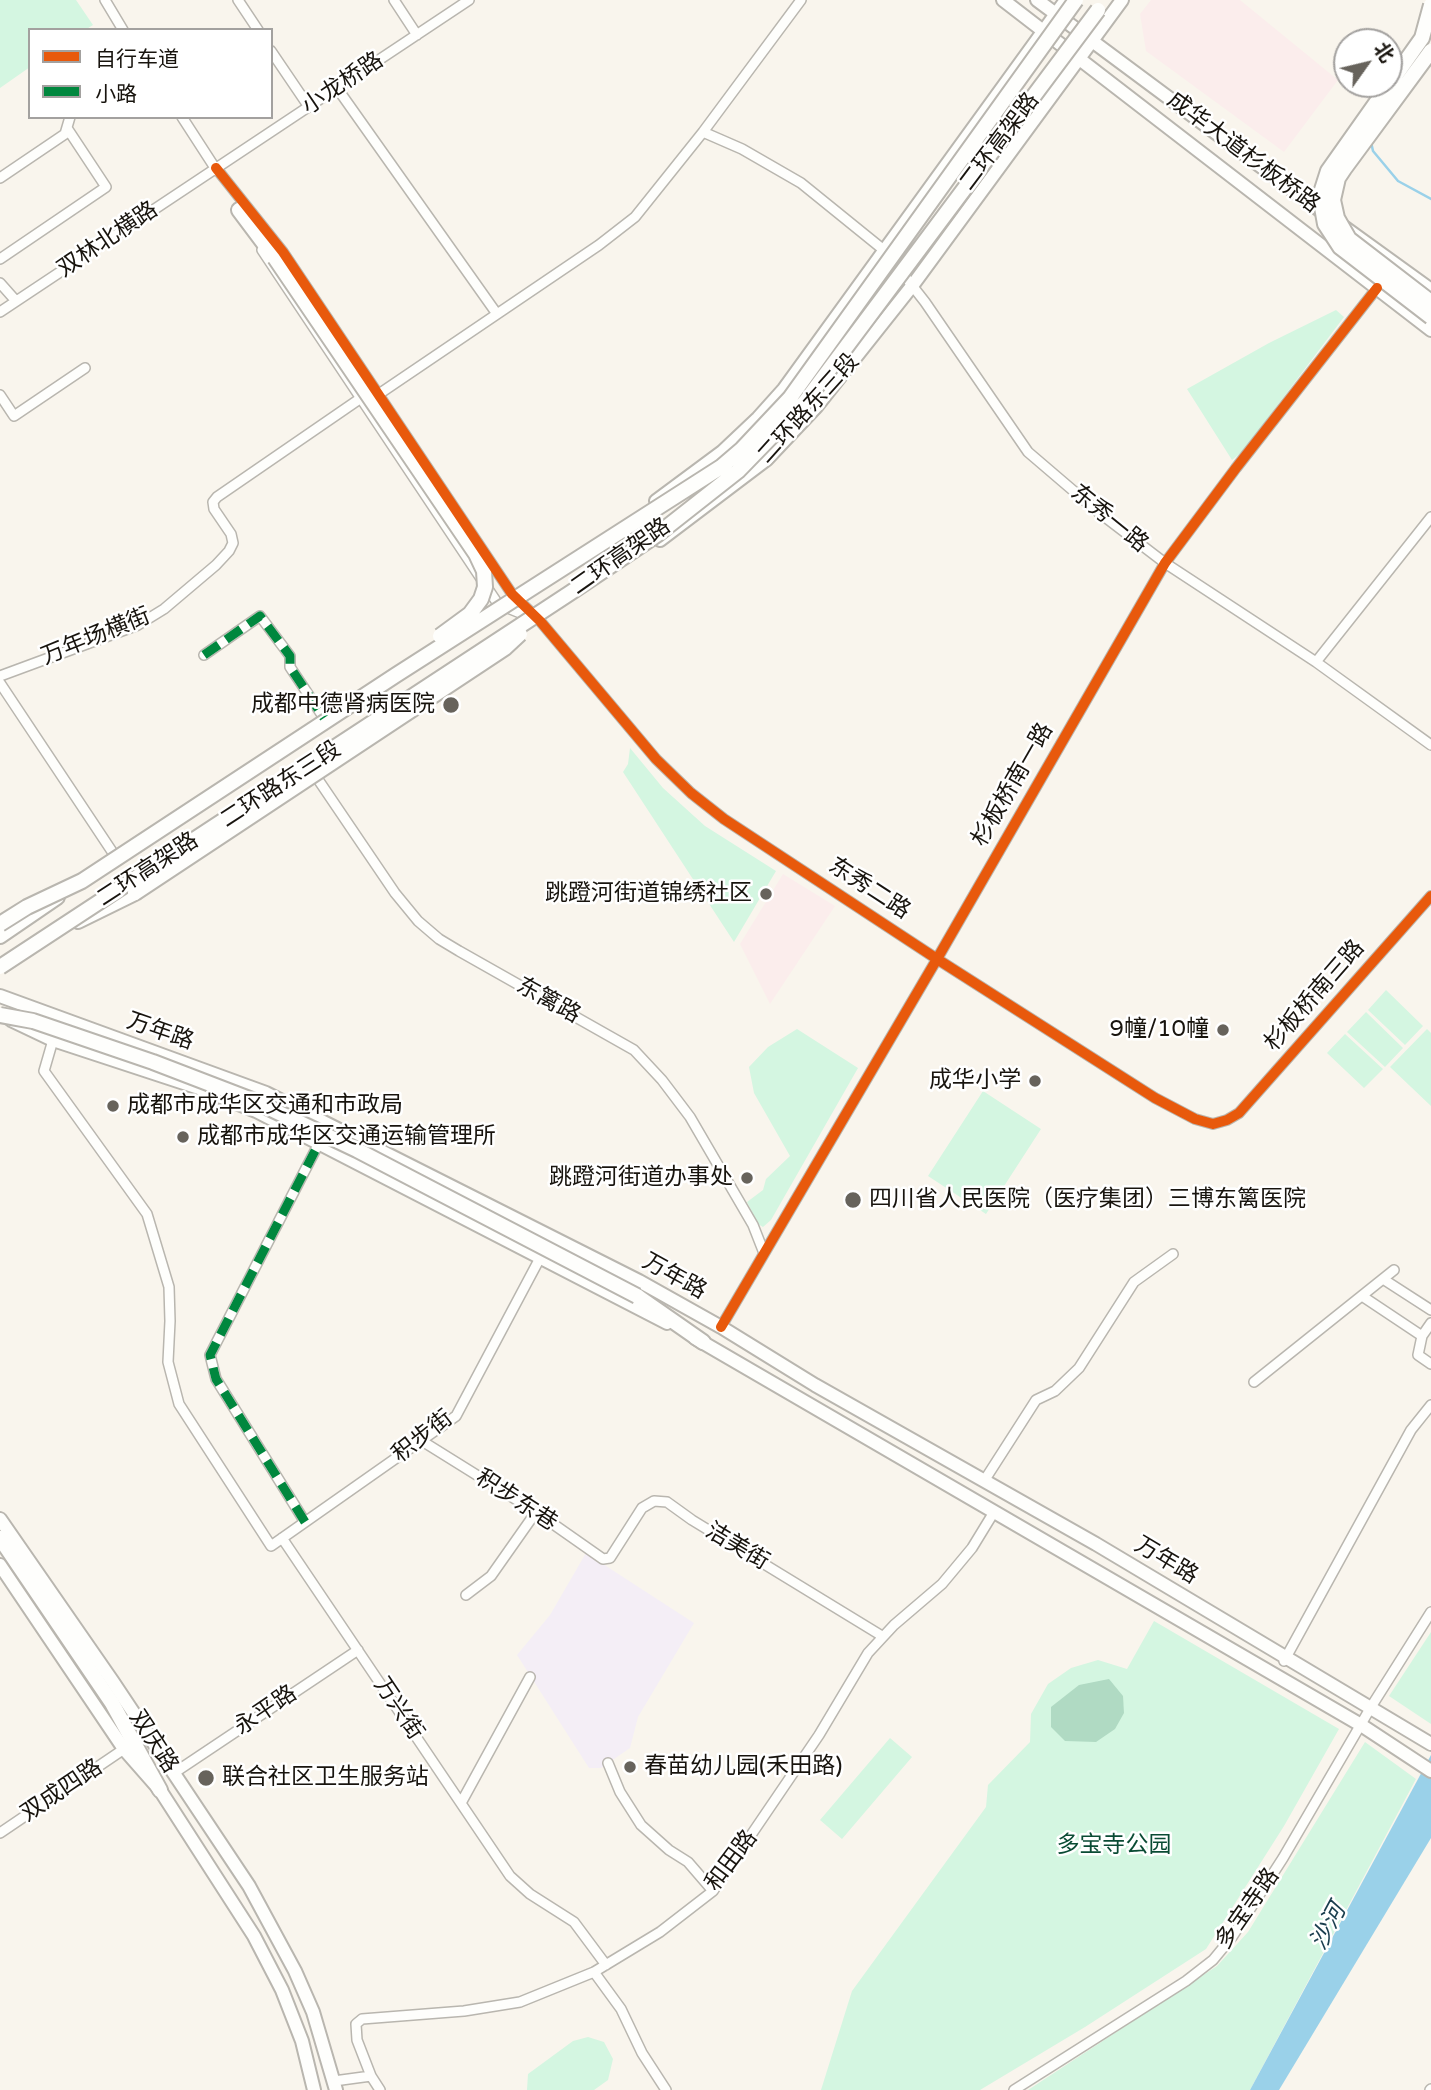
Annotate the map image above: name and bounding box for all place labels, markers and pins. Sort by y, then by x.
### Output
place label: 成都中德肾病医院 [251,691,435,719]
marker: 成都中德肾病医院 [441,695,461,715]
place label: 跳蹬河街道锦绣社区 [545,880,752,908]
marker: 跳蹬河街道锦绣社区 [758,886,774,902]
place label: 9幢/10幢 [1109,1016,1209,1044]
marker: 9幢/10幢 [1215,1022,1231,1038]
place label: 成华小学 [929,1067,1021,1095]
marker: 成华小学 [1027,1073,1043,1089]
place label: 成都市成华区交通和市政局 [127,1092,403,1120]
marker: 成都市成华区交通和市政局 [105,1098,121,1114]
place label: 成都市成华区交通运输管理所 [197,1123,496,1151]
marker: 成都市成华区交通运输管理所 [175,1129,191,1145]
place label: 跳蹬河街道办事处 [549,1164,733,1192]
marker: 跳蹬河街道办事处 [739,1170,755,1186]
place label: 四川省人民医院（医疗集团）三博东篱医院 [869,1186,1306,1214]
marker: 四川省人民医院（医疗集团）三博东篱医院 [843,1190,863,1210]
place label: 春苗幼儿园(禾田路) [644,1753,842,1781]
marker: 春苗幼儿园(禾田路) [622,1759,638,1775]
place label: 联合社区卫生服务站 [222,1764,429,1792]
marker: 联合社区卫生服务站 [196,1768,216,1788]

